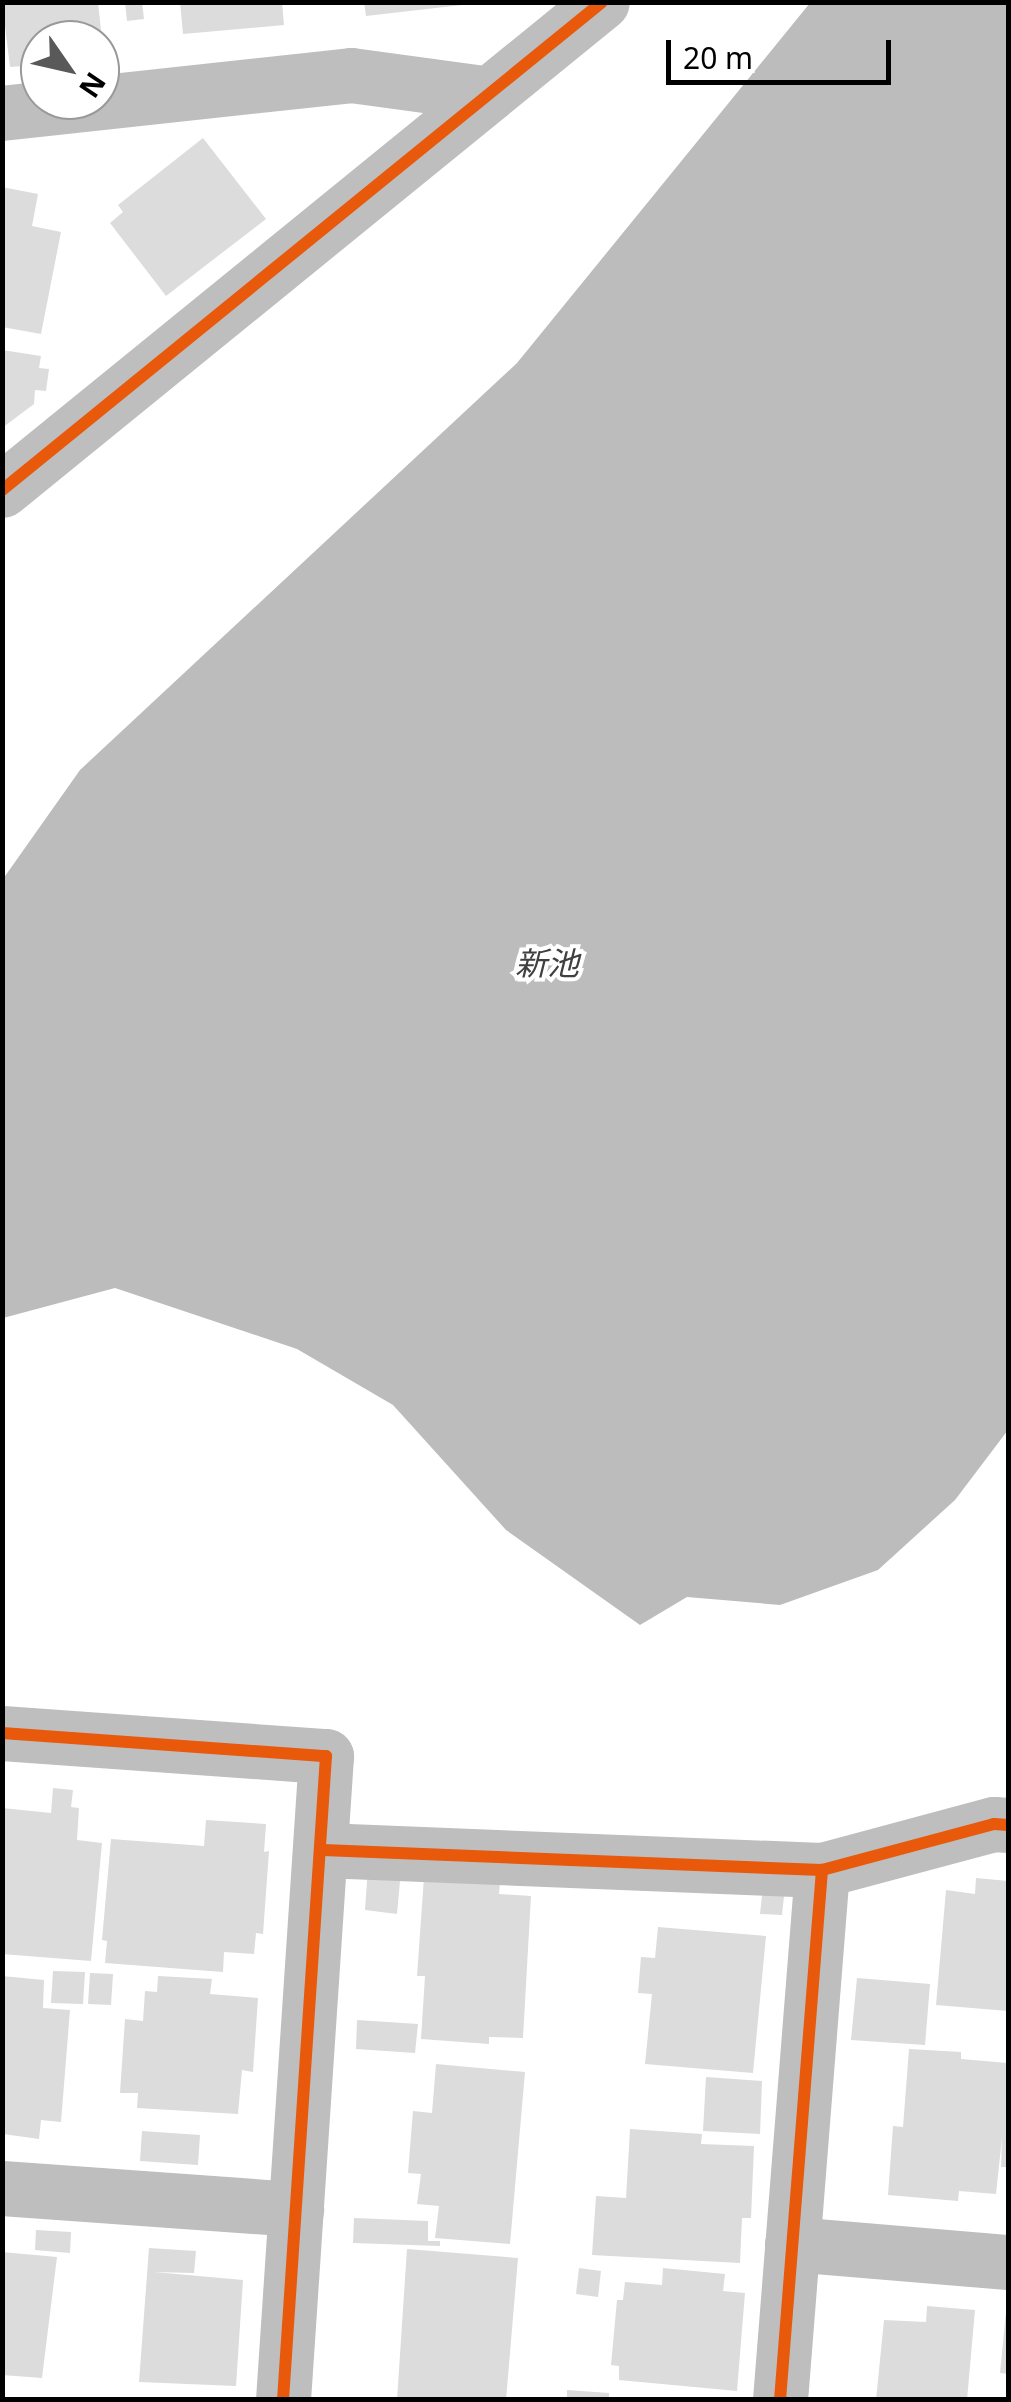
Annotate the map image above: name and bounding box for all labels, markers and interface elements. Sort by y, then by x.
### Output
north arrow [20,20,120,120]
scale bar [671,20,896,82]
text: 20 m [683,37,753,78]
text: N [71,66,115,106]
water label: 新池 [515,944,579,982]

